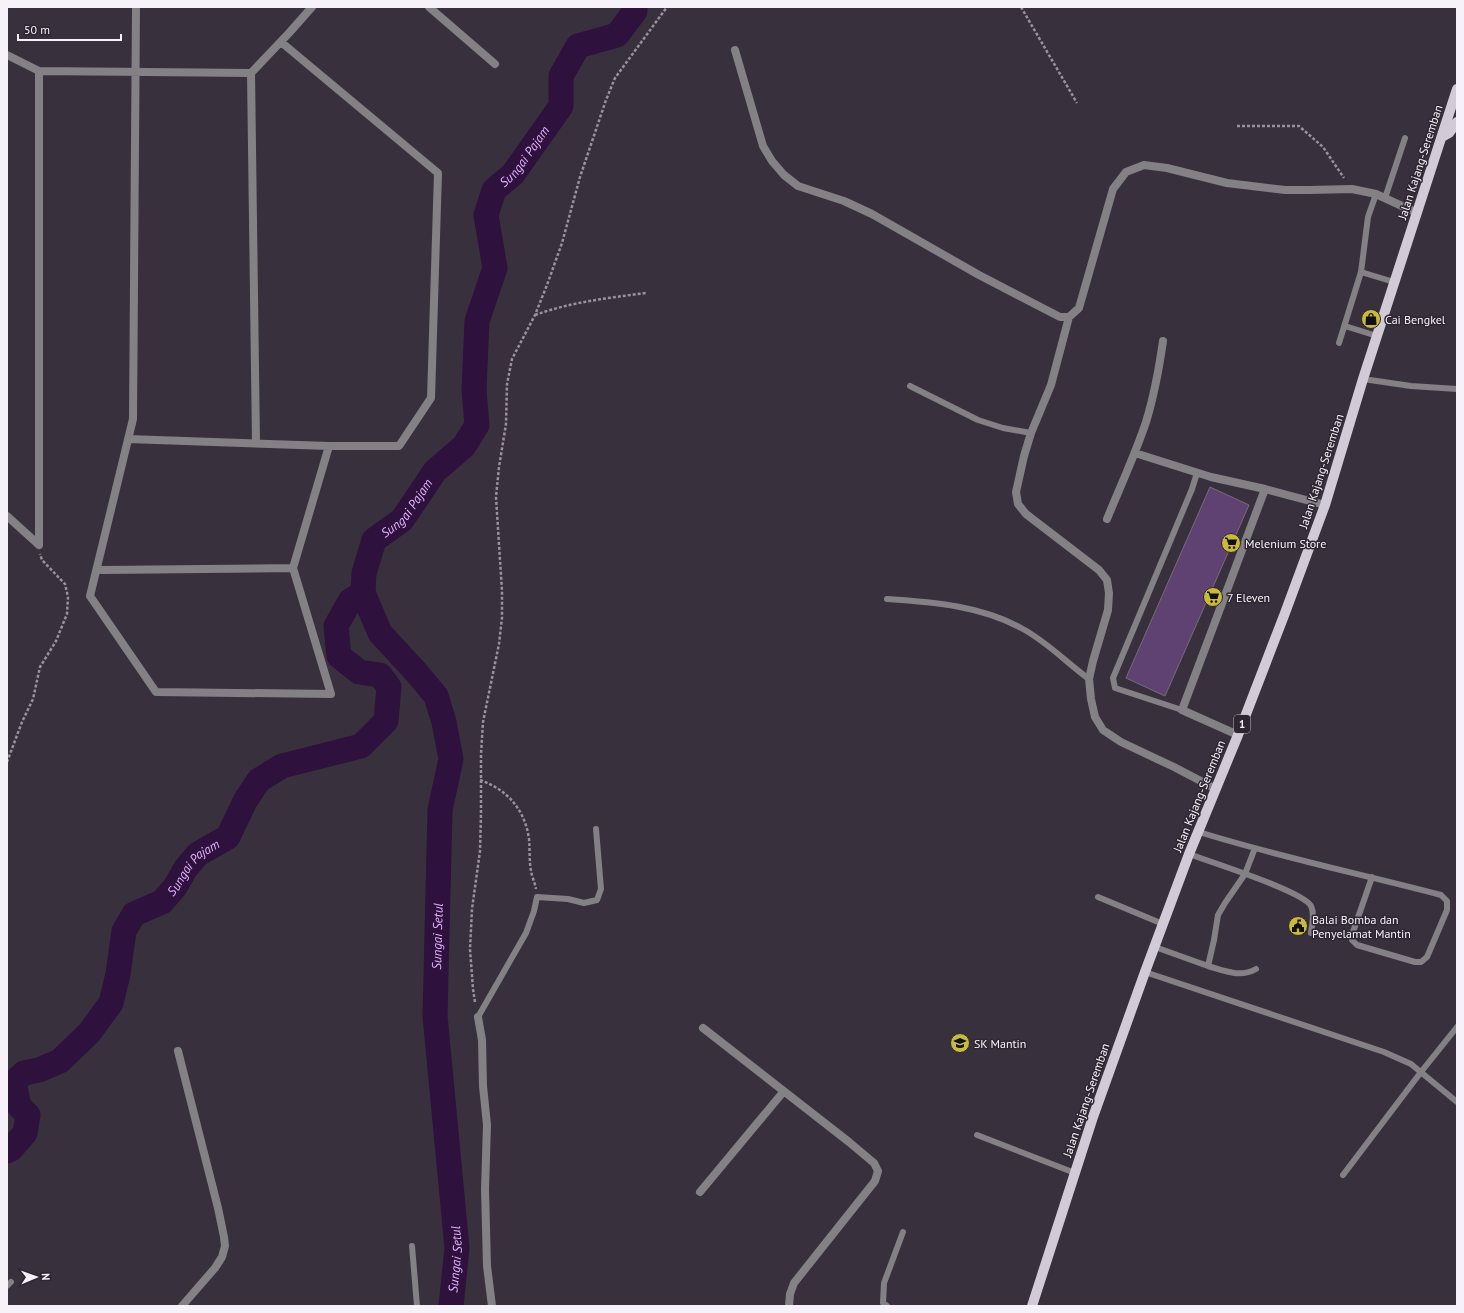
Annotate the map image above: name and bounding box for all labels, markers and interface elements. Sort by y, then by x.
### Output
scale bar [18,16,121,42]
text: 50 m [24,22,50,37]
street label: Jalan Kajang-Seremban [1394,103,1446,222]
water label: Sungai Pajam [496,122,553,190]
shop icon: Cai Bengkel [1360,308,1382,330]
place label: Cai Bengkel [1385,312,1446,327]
street label: Jalan Kajang-Seremban [1295,412,1347,531]
water label: Sungai Pajam [377,475,436,541]
supermarket icon: Melenium Store [1220,532,1242,554]
place label: Melenium Store [1245,536,1326,551]
supermarket icon: 7 Eleven [1202,586,1224,608]
place label: 7 Eleven [1227,590,1270,605]
road number: 1 [1234,715,1250,733]
street label: Jalan Kajang-Seremban [1169,738,1228,855]
water label: Sungai Pajam [163,835,223,899]
water label: Sungai Setul [428,902,446,970]
place label: Balai Bomba dan Penyelamat Mantin [1312,912,1411,941]
public building icon: Balai Bomba dan Penyelamat Mantin [1287,915,1309,937]
school or university icon: SK Mantin [949,1032,971,1054]
place label: SK Mantin [974,1036,1026,1051]
street label: Jalan Kajang-Seremban [1059,1041,1113,1160]
water label: Sungai Setul [444,1225,466,1293]
north arrow [16,1257,56,1297]
text: N [39,1273,53,1281]

